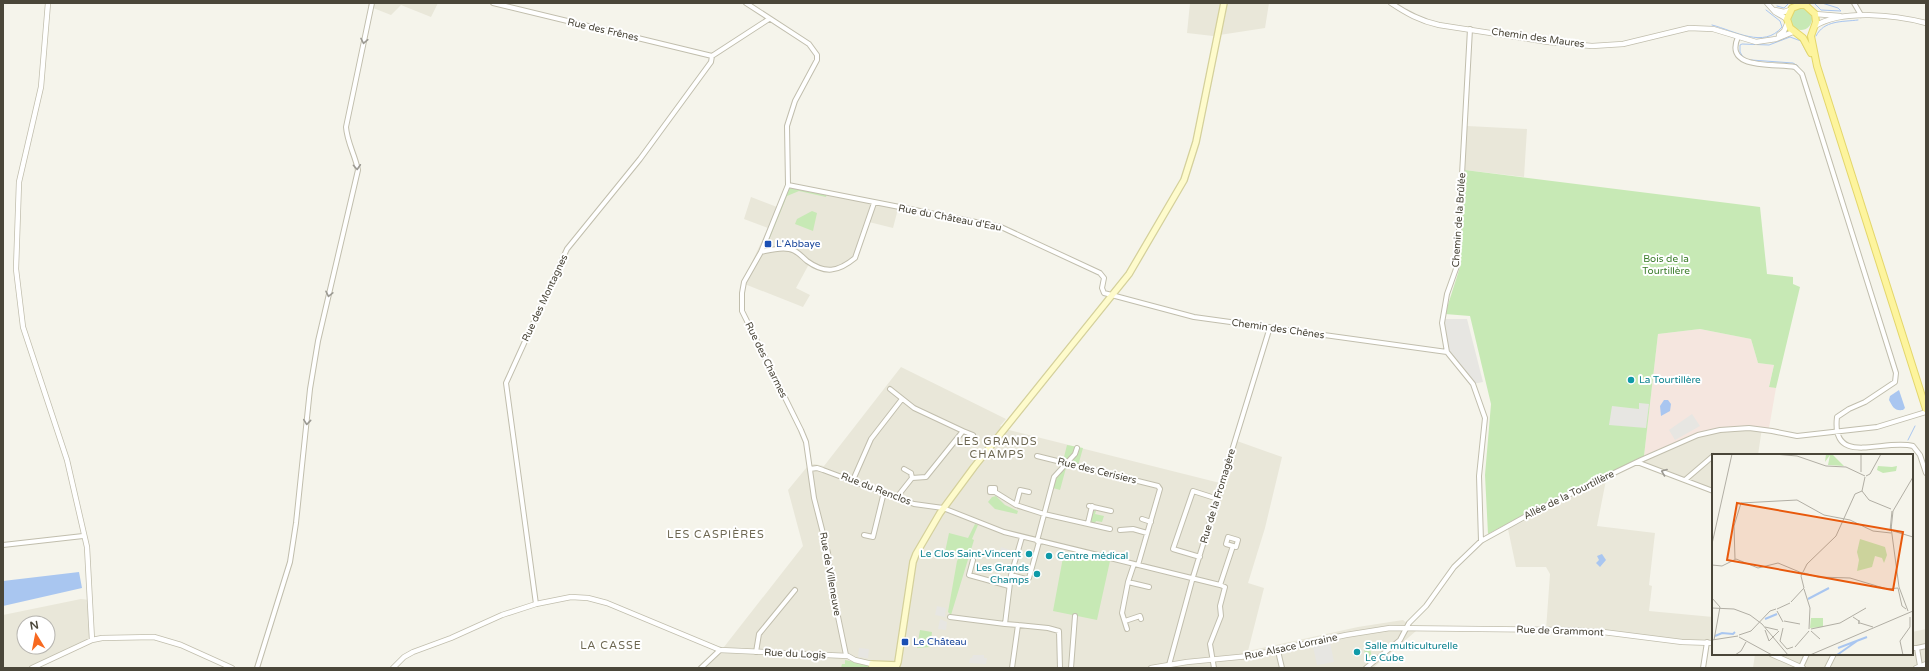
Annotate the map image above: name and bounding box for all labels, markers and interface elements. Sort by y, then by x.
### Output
street label: Rue des Frênes [566,16,640,44]
street label: Chemin des Maures [1491,26,1586,51]
one-way arrow [360,38,368,44]
one-way arrow [352,164,361,170]
street label: Chemin de la Brûlée [1450,172,1468,268]
street label: Rue du Château d'Eau [897,202,1003,234]
place label: L'Abbaye [776,238,821,250]
marker: L'Abbaye [763,239,773,249]
street label: Rue des Montagnes [520,252,571,343]
park label: Bois de la Tourtillère [1642,253,1690,277]
one-way arrow [325,290,333,297]
street label: Chemin des Chênes [1231,317,1325,341]
street label: Rue des Charmes [742,320,790,400]
place label: La Tourtillère [1639,374,1701,386]
marker: La Tourtillère [1626,375,1636,385]
one-way arrow [303,419,312,425]
district label: LES GRANDS CHAMPS [956,435,1038,461]
street label: Rue de la Fromagère [1198,447,1238,545]
inset map [1712,454,1913,655]
street label: Rue des Cerisiers [1056,455,1138,487]
street label: Allée de la Tourtillère [1522,468,1617,522]
one-way arrow [1660,468,1667,476]
street label: Rue du Renclos [839,470,913,508]
district label: LES CASPIÈRES [667,527,765,541]
street label: Rue de Villeneuve [817,531,843,617]
place label: Le Clos Saint-Vincent [920,548,1021,560]
marker: Le Clos Saint-Vincent [1024,549,1034,559]
place label: Centre médical [1057,550,1128,562]
marker: Centre médical [1044,551,1054,561]
place label: Les Grands Champs [976,562,1029,586]
marker: Les Grands Champs [1032,569,1042,579]
north arrow [16,615,56,655]
text: N [29,618,40,633]
street label: Rue de Grammont [1516,623,1604,639]
street label: Rue Alsace Lorraine [1243,631,1339,663]
place label: Le Château [913,636,967,648]
marker: Le Château [900,637,910,647]
district label: LA CASSE [580,639,642,652]
place label: Salle multiculturelle Le Cube [1365,640,1458,664]
street label: Rue du Logis [764,646,826,662]
marker: Salle multiculturelle Le Cube [1352,647,1362,657]

